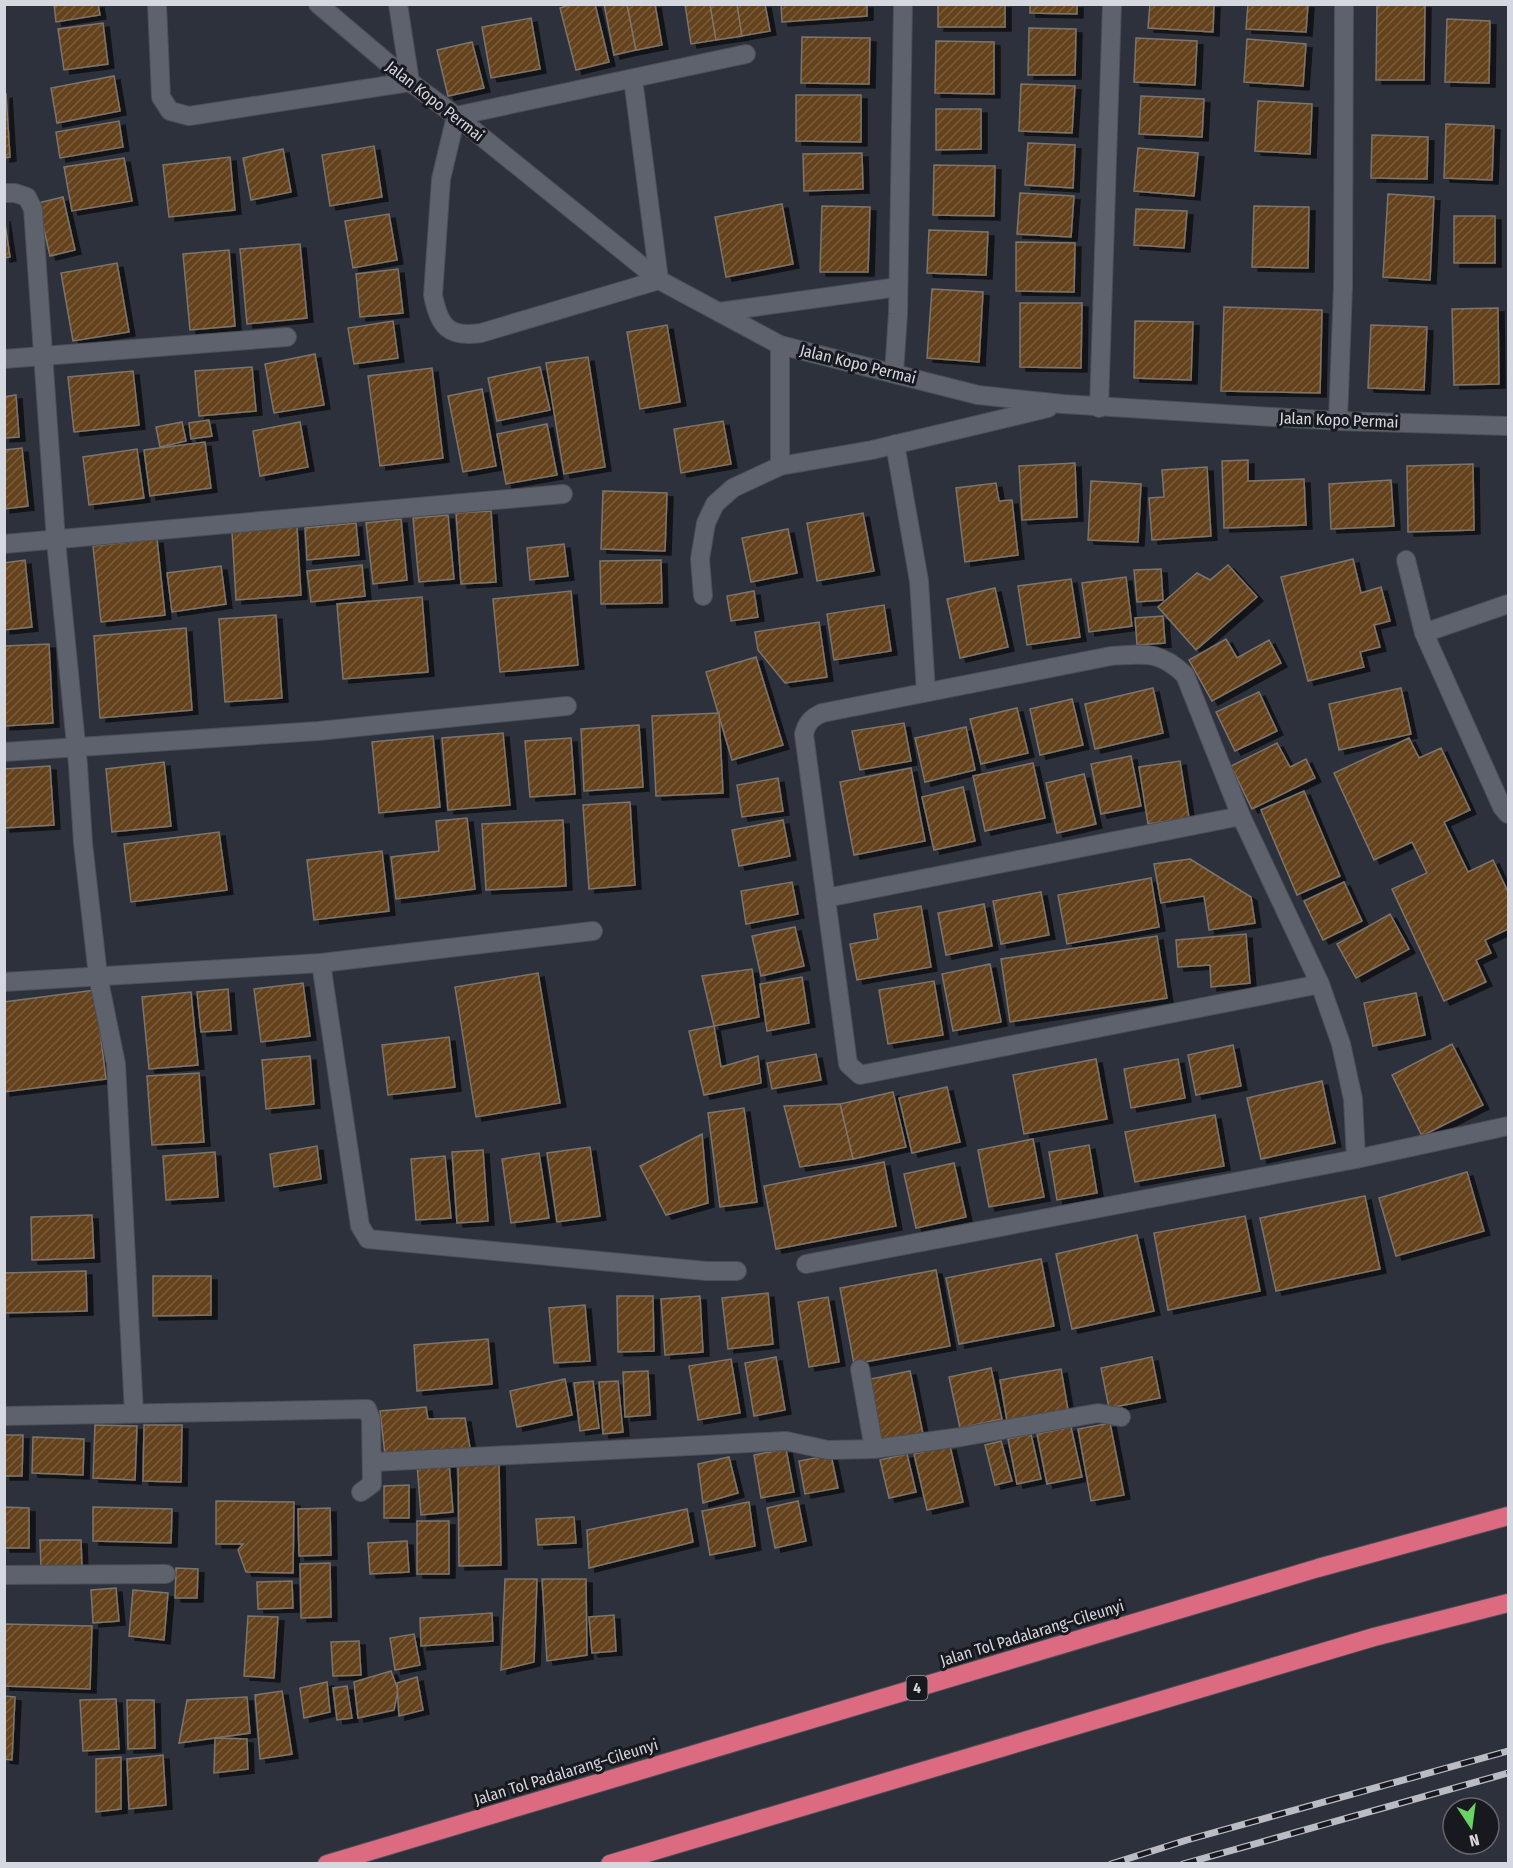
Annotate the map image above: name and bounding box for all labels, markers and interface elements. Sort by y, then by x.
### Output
street label: Jalan Kopo Permai [382,57,488,145]
street label: Jalan Kopo Permai [798,340,918,388]
street label: Jalan Kopo Permai [1279,408,1399,432]
street label: Jalan Tol Padalarang–Cileunyi [938,1596,1126,1670]
road number: 4 [906,1676,928,1700]
street label: Jalan Tol Padalarang–Cileunyi [472,1735,660,1809]
north arrow [1441,1796,1501,1856]
text: N [1467,1830,1481,1850]

